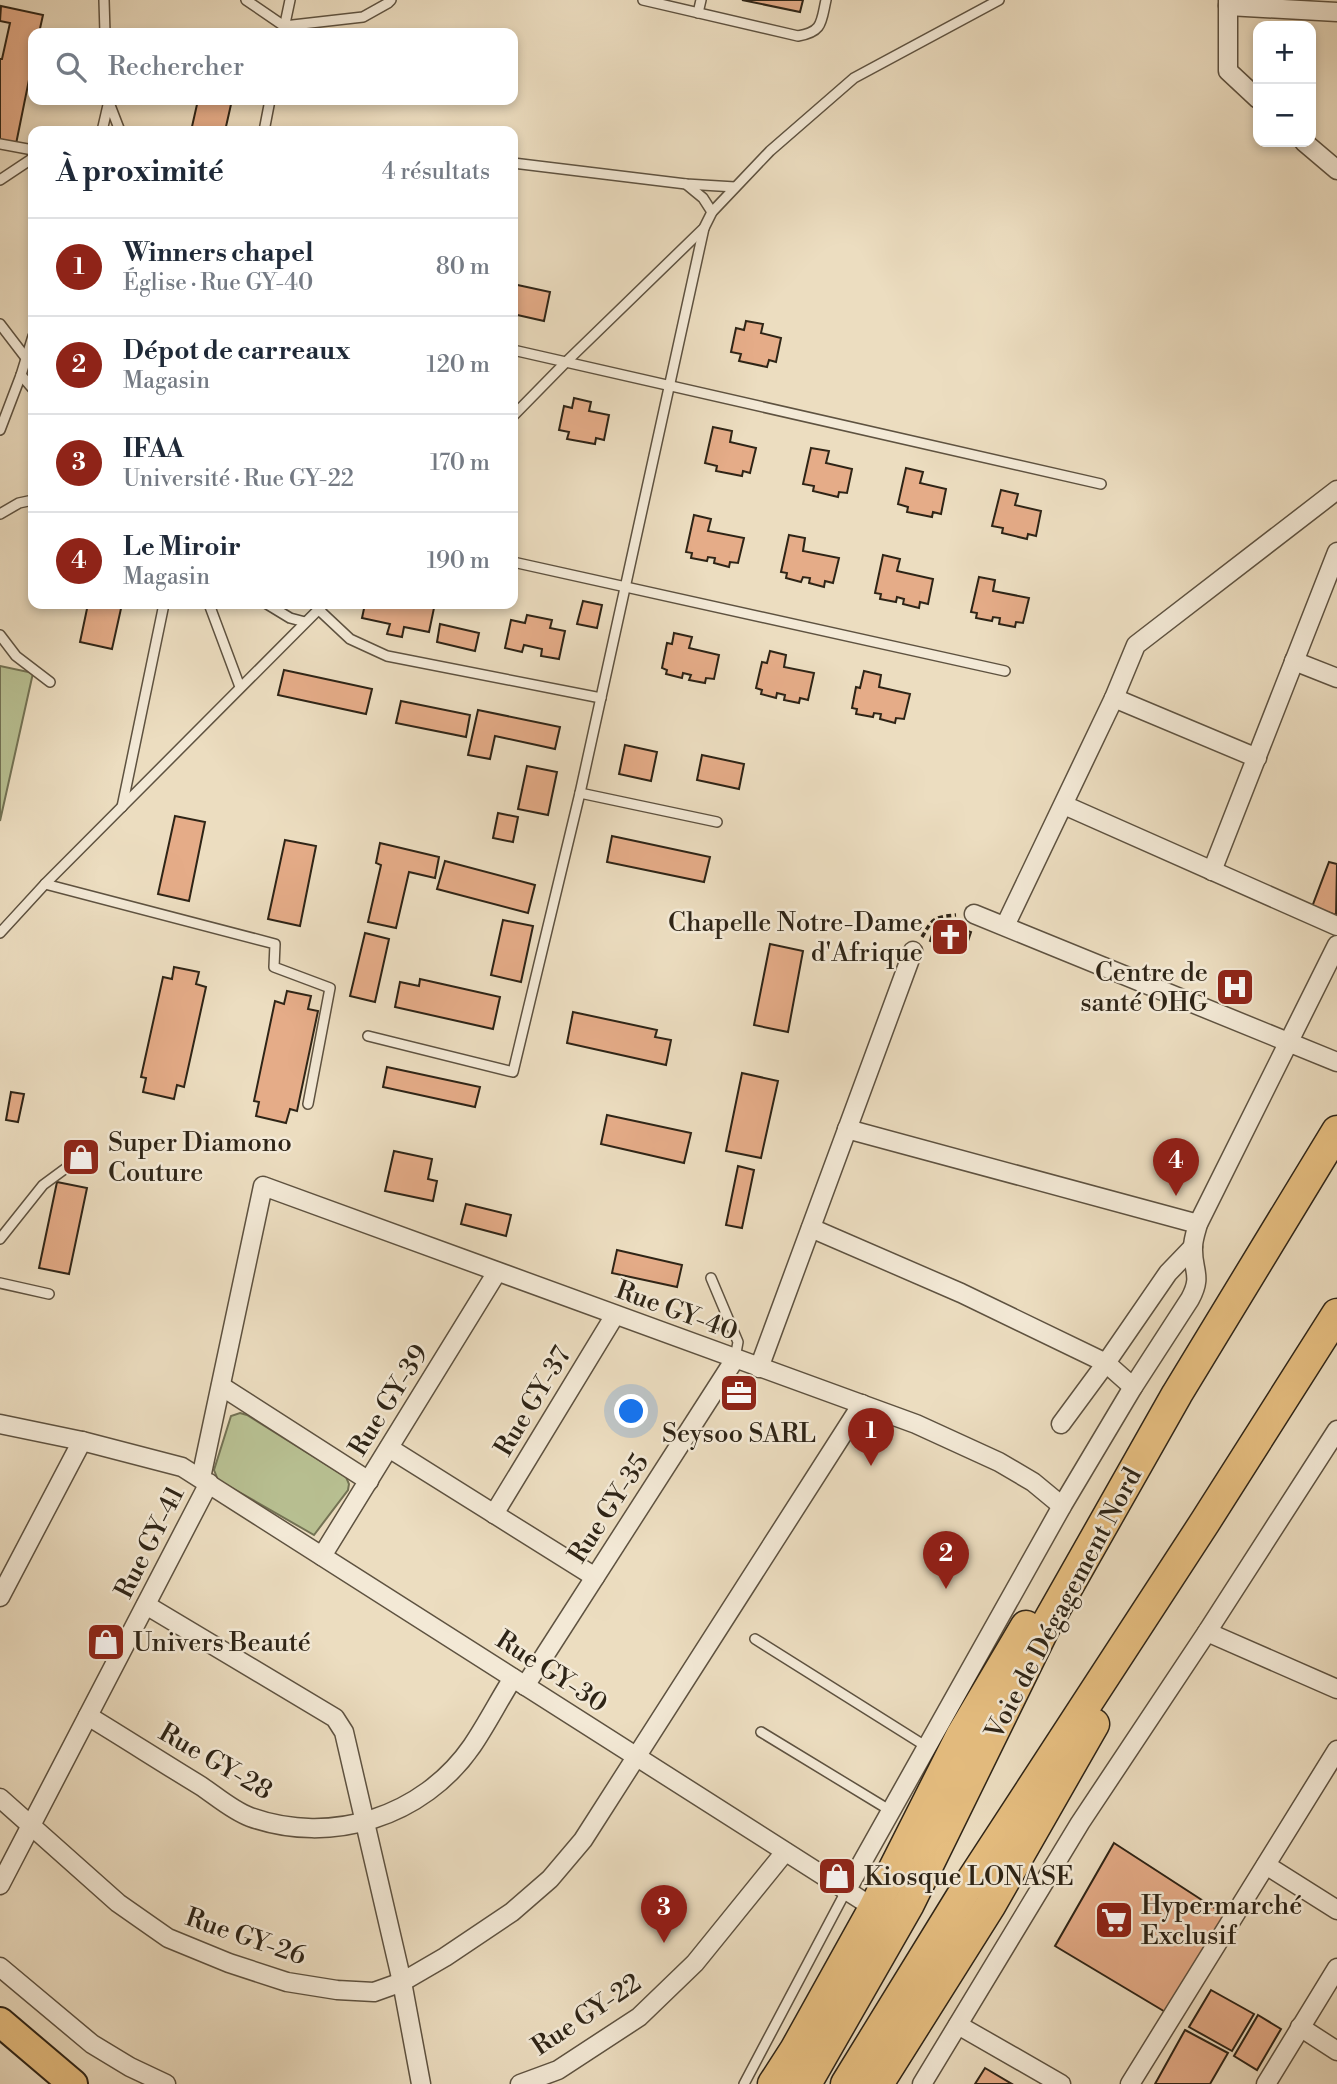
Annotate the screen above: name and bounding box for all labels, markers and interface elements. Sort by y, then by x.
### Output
map controls [1253,21,1316,147]
button: + [1253,21,1316,84]
search box [28,28,518,105]
icon: search [52,48,90,86]
text: Rechercher [108,51,244,83]
button: − [1253,84,1316,147]
text: À proximité [56,153,224,191]
text: 4 résultats [382,158,490,186]
text: Winners chapel [123,237,314,269]
text: 1 [73,253,85,281]
text: 80 m [436,253,490,281]
text: Église · Rue GY-40 [123,269,313,297]
text: Dépot de carreaux [123,335,350,367]
text: 2 [72,351,86,379]
text: 120 m [426,351,490,379]
text: Magasin [123,367,210,395]
text: IFAA [123,433,184,465]
text: 3 [72,449,86,477]
text: 170 m [430,449,490,477]
text: Université · Rue GY-22 [123,465,354,493]
text: Le Miroir [123,531,241,563]
text: 4 [71,547,87,575]
text: 190 m [427,547,490,575]
text: Magasin [123,563,210,591]
place label: Chapelle Notre-Dame d'Afrique [668,907,923,969]
church icon: Chapelle Notre-Dame d'Afrique [929,916,971,958]
place label: Centre de santé OHG [1080,957,1208,1019]
hospital icon: Centre de santé OHG [1214,966,1256,1008]
place label: Super Diamono Couture [108,1127,292,1189]
shop icon: Super Diamono Couture [60,1136,102,1178]
pin: 4 [1153,1138,1199,1196]
street label: Rue GY-40 [611,1274,742,1348]
street label: Rue GY-39 [342,1339,436,1462]
street label: Rue GY-37 [488,1341,578,1462]
office icon: Seysoo SARL [718,1372,760,1414]
your location [614,1394,648,1428]
pin: 1 [848,1408,894,1466]
place label: Seysoo SARL [662,1418,816,1450]
street label: Rue GY-35 [562,1448,656,1569]
street label: Voie de Dégagement Nord [978,1462,1149,1746]
street label: Rue GY-41 [108,1481,192,1604]
pin: 2 [923,1531,969,1589]
shop icon: Univers Beauté [85,1621,127,1663]
street label: Rue GY-30 [490,1624,613,1720]
place label: Univers Beauté [133,1627,311,1659]
street label: Rue GY-28 [153,1717,278,1807]
shop icon: Kiosque LONASE [816,1855,858,1897]
place label: Kiosque LONASE [864,1861,1074,1893]
pin: 3 [641,1885,687,1943]
place label: Hypermarché Exclusif [1141,1890,1302,1952]
supermarket icon: Hypermarché Exclusif [1093,1899,1135,1941]
street label: Rue GY-26 [181,1901,310,1973]
street label: Rue GY-22 [526,1967,647,2063]

